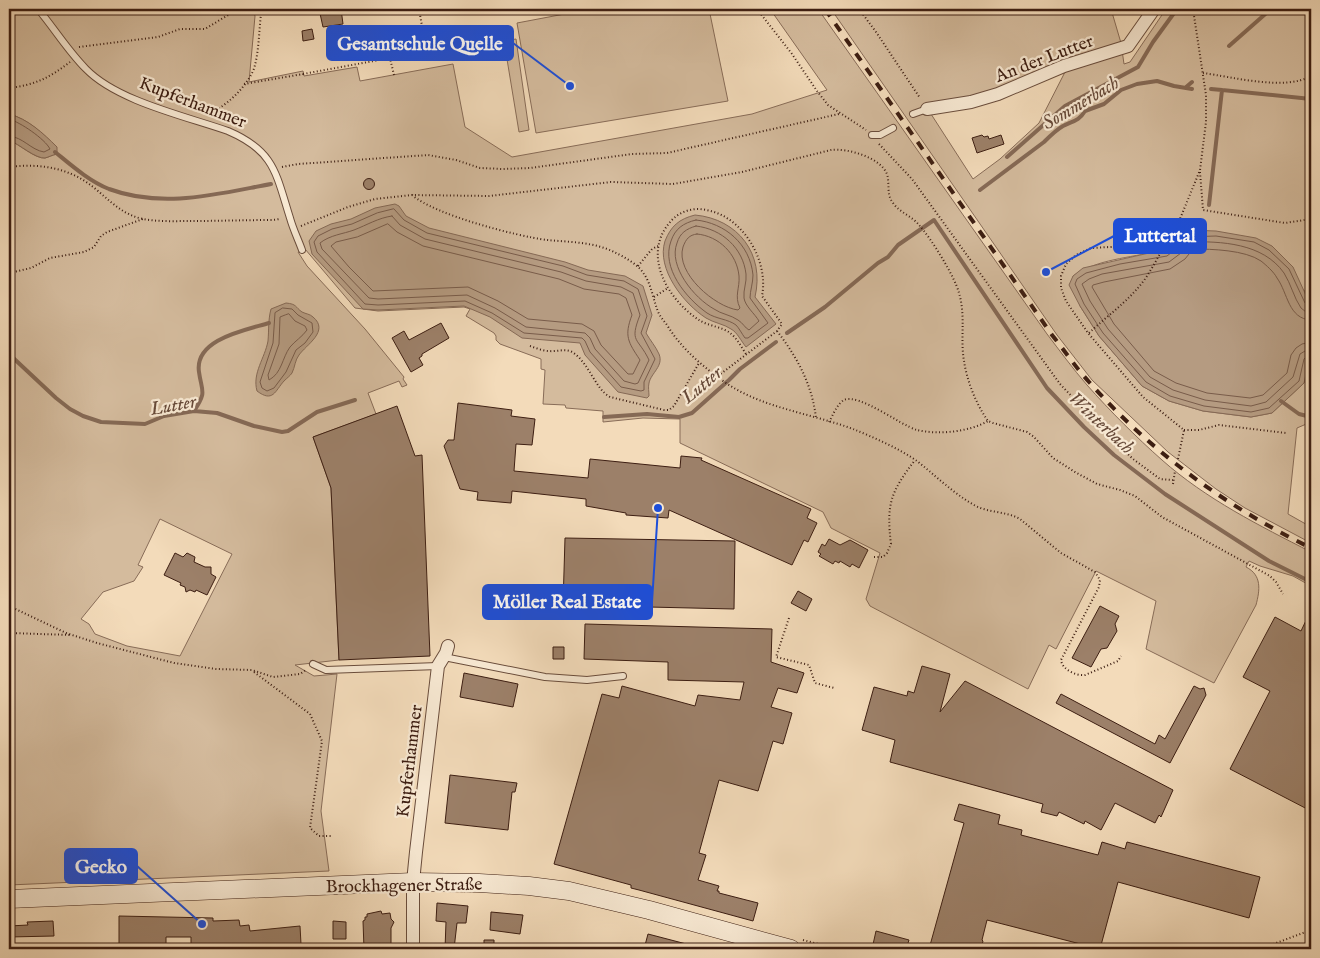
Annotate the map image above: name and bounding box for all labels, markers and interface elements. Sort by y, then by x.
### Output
callout: Gesamtschule Quelle [327,26,513,60]
street label: An der Lutter [991,30,1097,89]
text: Gesamtschule Quelle [337,33,503,57]
water label: Sommerbach [1038,71,1124,136]
street label: Kupferhammer [135,72,250,135]
callout: Luttertal [1114,219,1206,253]
text: Luttertal [1124,225,1197,249]
water label: Lutter [676,361,729,410]
water label: Winterbach [1063,387,1138,460]
water label: Lutter [148,390,200,422]
callout: Möller Real Estate [483,585,652,619]
text: Möller Real Estate [493,591,642,615]
street label: Kupferhammer [392,703,429,819]
callout: Gecko [65,849,137,883]
text: Gecko [75,856,127,880]
street label: Brockhagener Straße [325,874,483,899]

